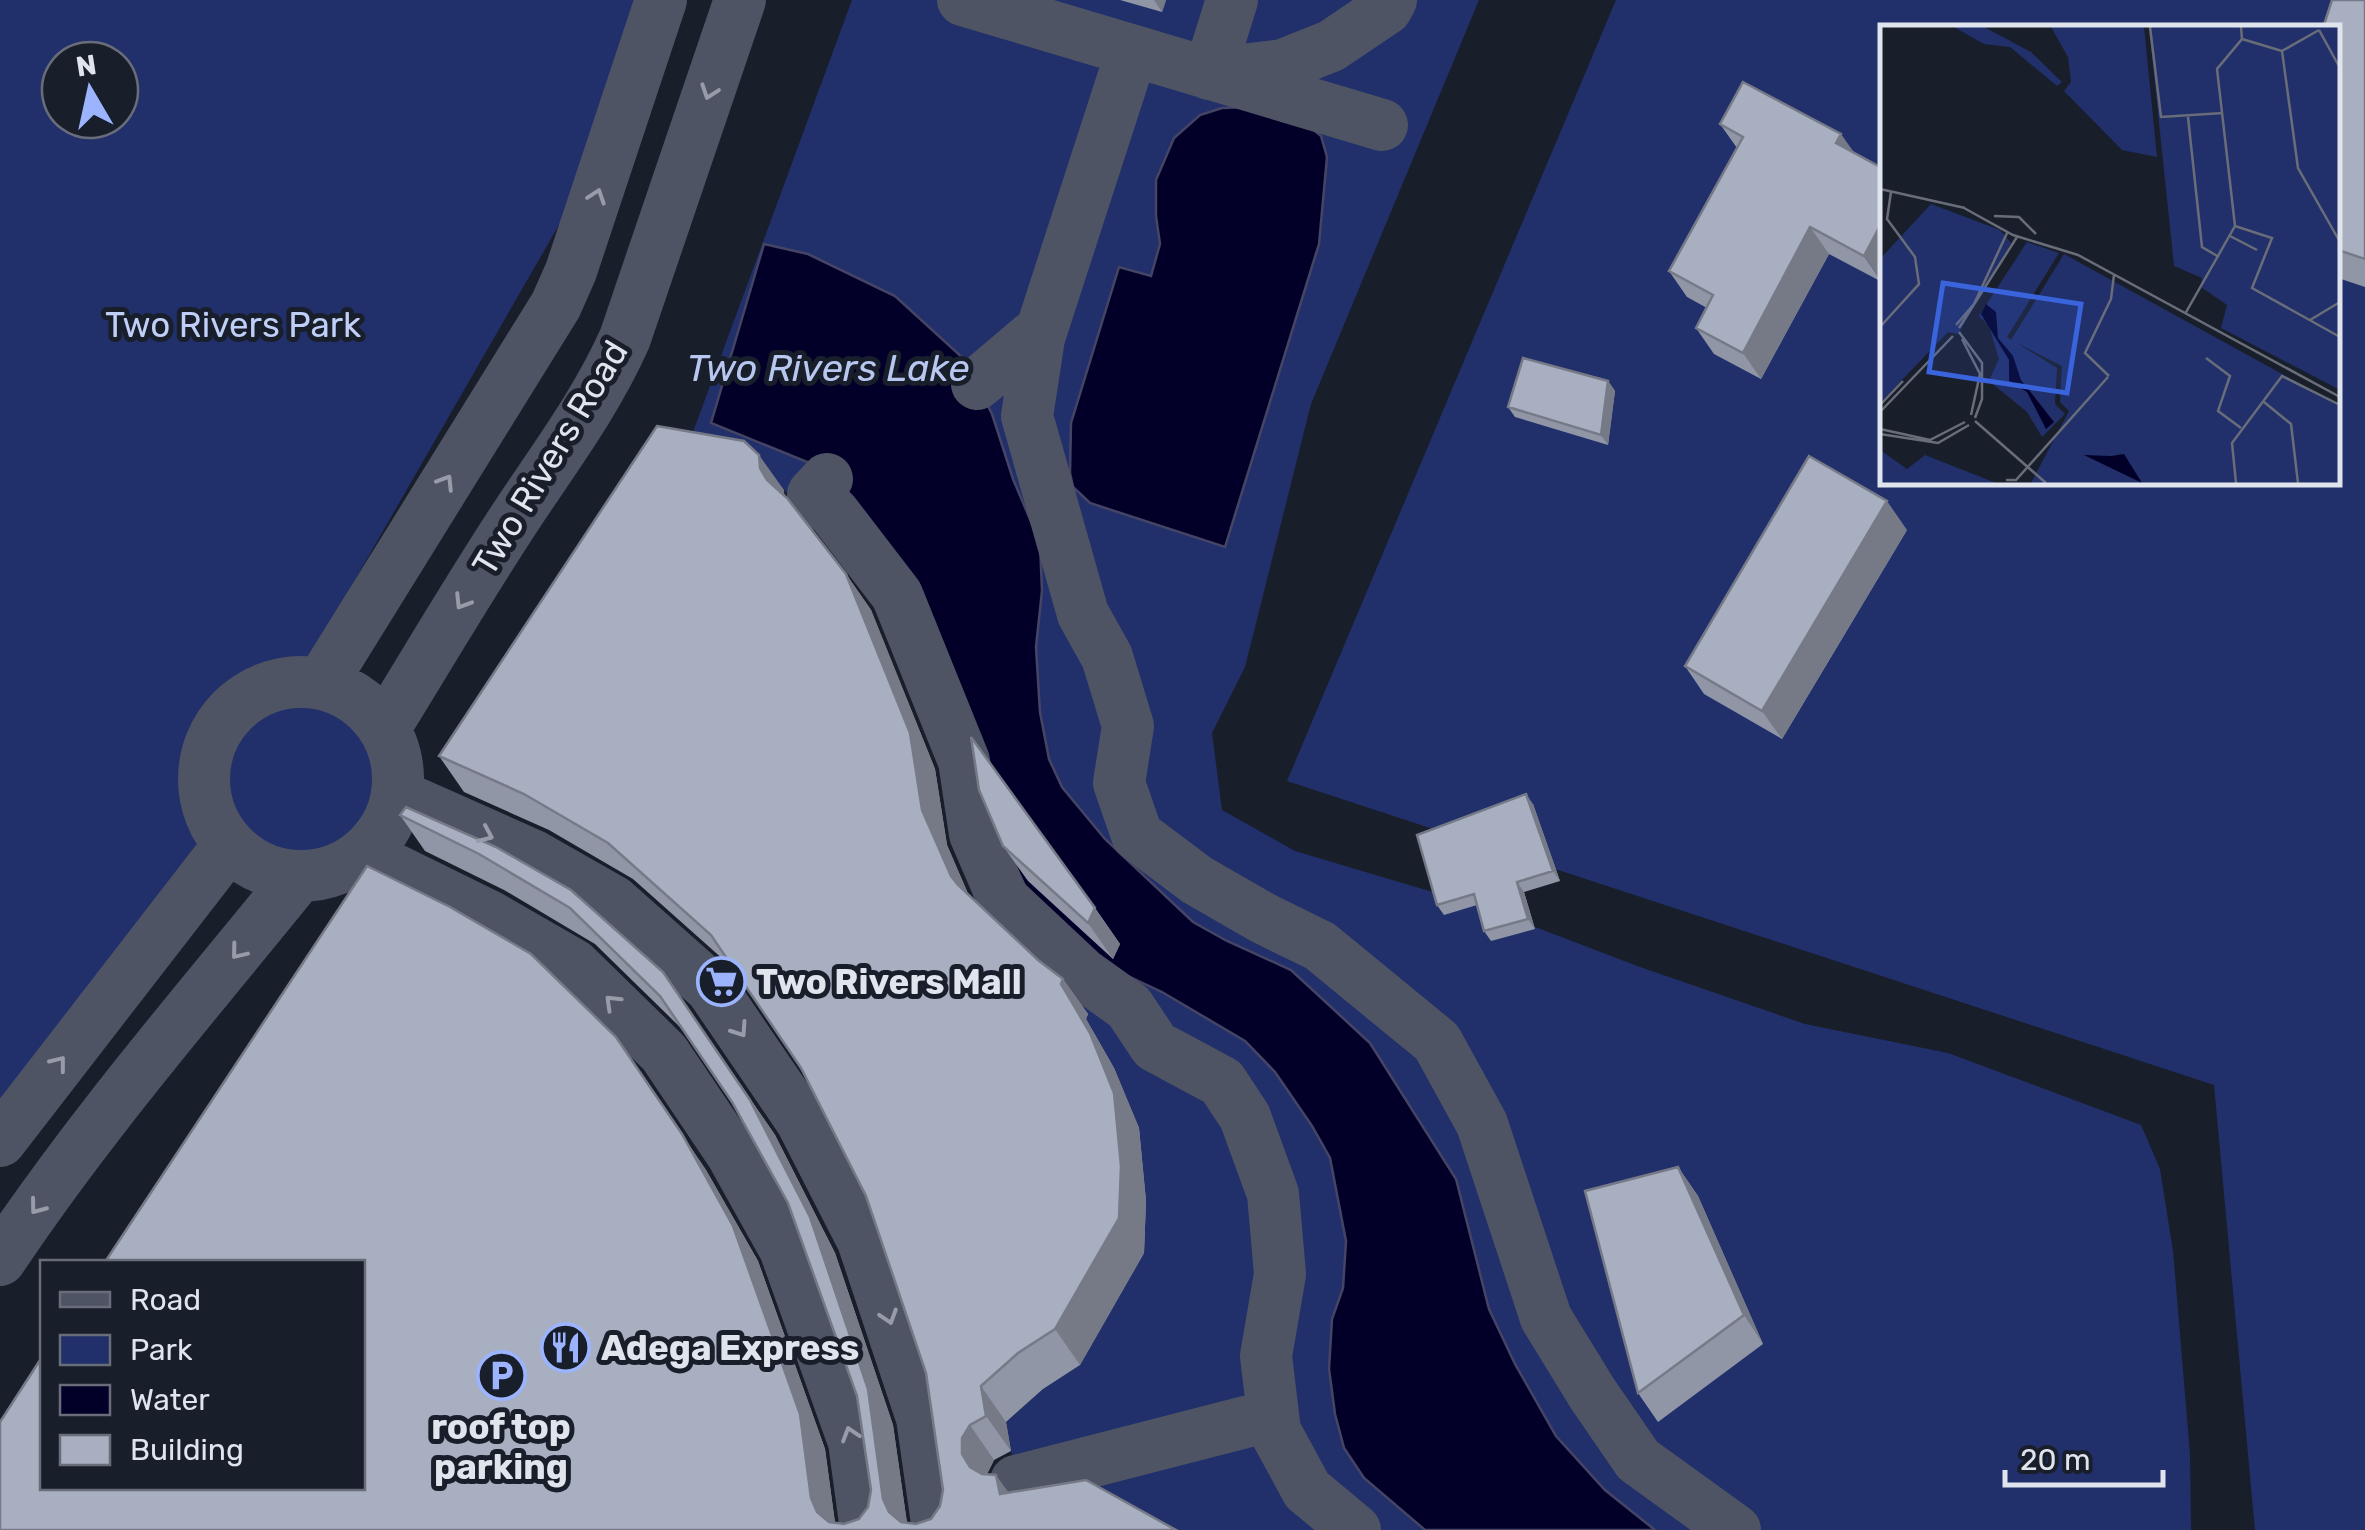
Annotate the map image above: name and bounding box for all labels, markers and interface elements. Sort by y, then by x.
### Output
inset map [1880,25,2340,485]
north arrow [40,40,140,140]
text: N [74,48,99,84]
one-way arrow [700,83,720,100]
one-way arrow [585,188,605,205]
park label: Two Rivers Park [105,304,361,346]
street label: Two Rivers Road [463,333,637,583]
water label: Two Rivers Lake [687,345,969,391]
one-way arrow [434,475,453,493]
one-way arrow [456,591,475,609]
one-way arrow [476,823,494,843]
one-way arrow [232,940,250,958]
supermarket icon: Two Rivers Mall [695,956,747,1008]
place label: Two Rivers Mall [756,961,1022,1003]
one-way arrow [605,996,623,1014]
one-way arrow [728,1018,746,1037]
one-way arrow [47,1056,64,1074]
one-way arrow [31,1196,48,1214]
legend [40,1260,365,1490]
text: Road [130,1282,201,1318]
one-way arrow [877,1307,897,1324]
restaurant icon: Adega Express [540,1322,592,1374]
place label: Adega Express [601,1327,859,1369]
text: Park [130,1332,193,1368]
parking icon: roof top parking [475,1349,527,1401]
text: Water [130,1382,210,1418]
place label: roof top parking [431,1406,571,1488]
scale bar [2005,1425,2162,1487]
one-way arrow [841,1426,862,1443]
text: Building [130,1432,244,1468]
text: 20 m [2020,1442,2091,1478]

